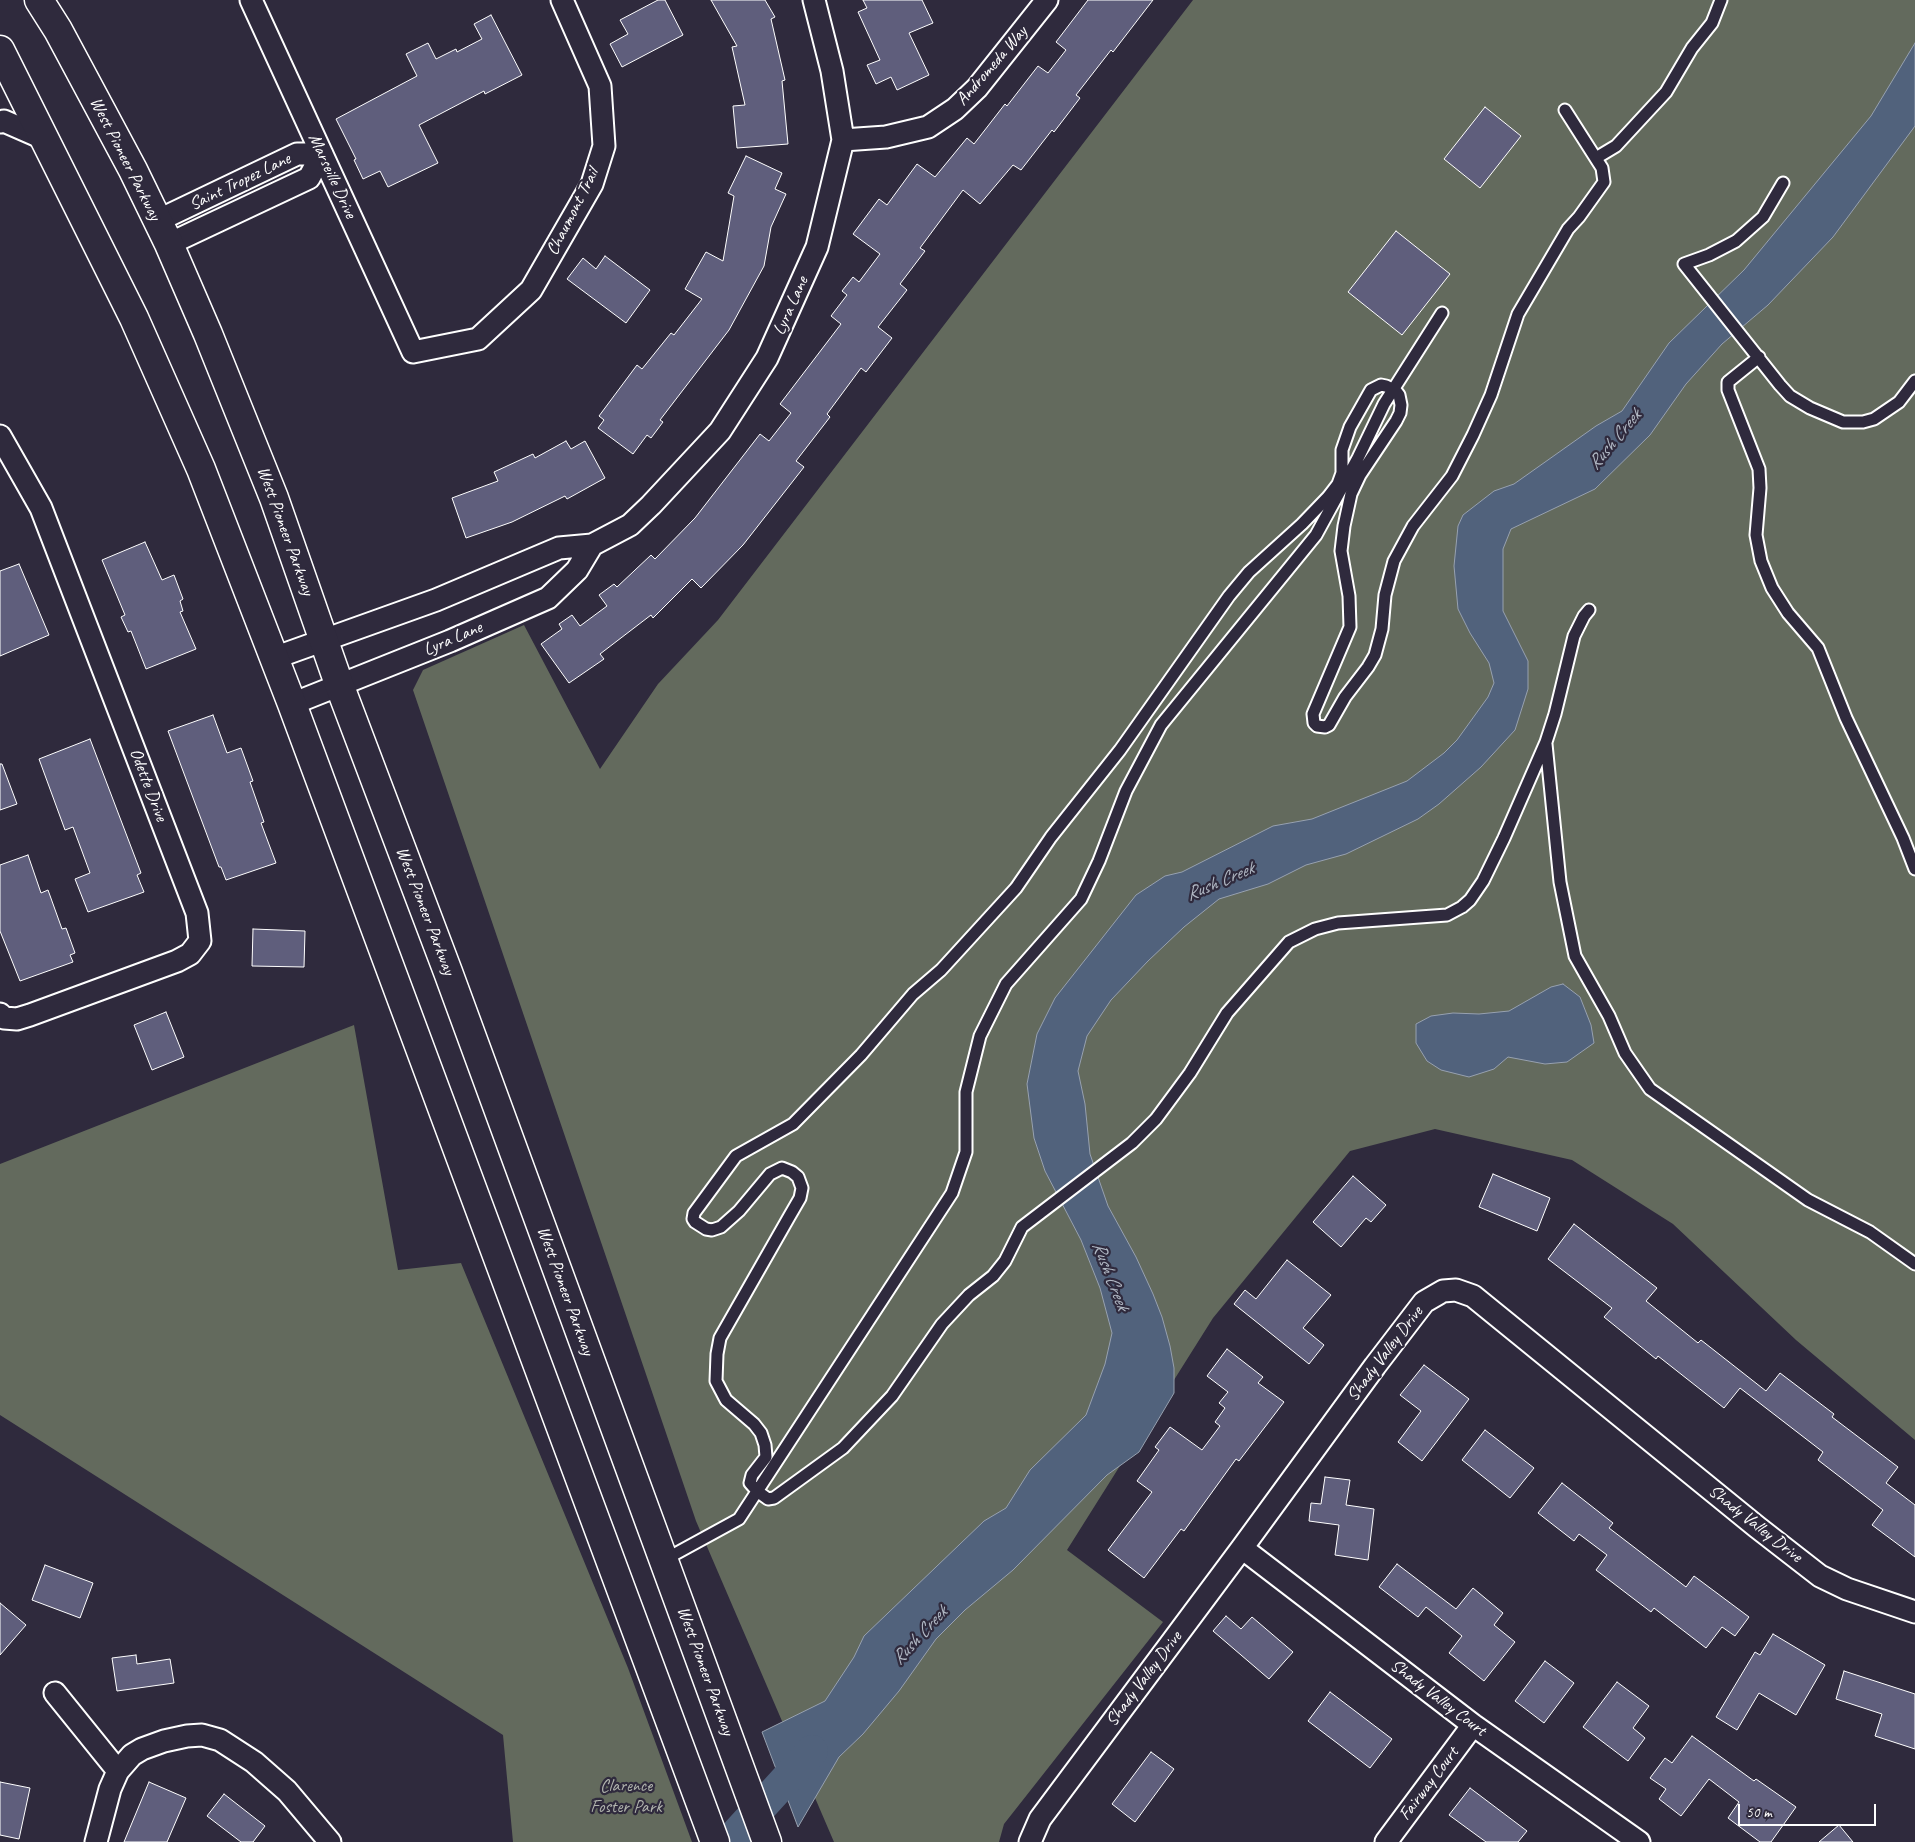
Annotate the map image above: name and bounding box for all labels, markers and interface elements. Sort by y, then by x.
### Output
street label: Andromeda Way [952,22,1032,110]
street label: West Pioneer Parkway [85,94,165,224]
street label: Marseille Drive [303,130,361,222]
street label: Saint Tropez Lane [186,148,294,216]
street label: Chaumont Trail [542,165,604,259]
street label: Lyra Lane [769,273,813,339]
water label: Rush Creek [1583,405,1647,475]
street label: West Pioneer Parkway [252,464,318,598]
street label: Lyra Lane [420,617,486,661]
street label: Odette Drive [124,746,172,824]
street label: West Pioneer Parkway [391,844,459,978]
water label: Rush Creek [1183,858,1257,906]
street label: West Pioneer Parkway [532,1224,598,1358]
water label: Rush Creek [1087,1239,1133,1313]
street label: Shady Valley Drive [1342,1302,1428,1406]
street label: Shady Valley Drive [1704,1481,1806,1567]
water label: Rush Creek [887,1602,953,1670]
street label: West Pioneer Parkway [672,1604,738,1738]
street label: Shady Valley Drive [1101,1627,1187,1731]
street label: Shady Valley Court [1386,1655,1490,1741]
street label: Fairway Court [1394,1743,1464,1825]
park label: Clarence Foster Park [590,1775,662,1818]
scale bar [1740,1794,1878,1826]
text: 50 m [1746,1803,1772,1822]

